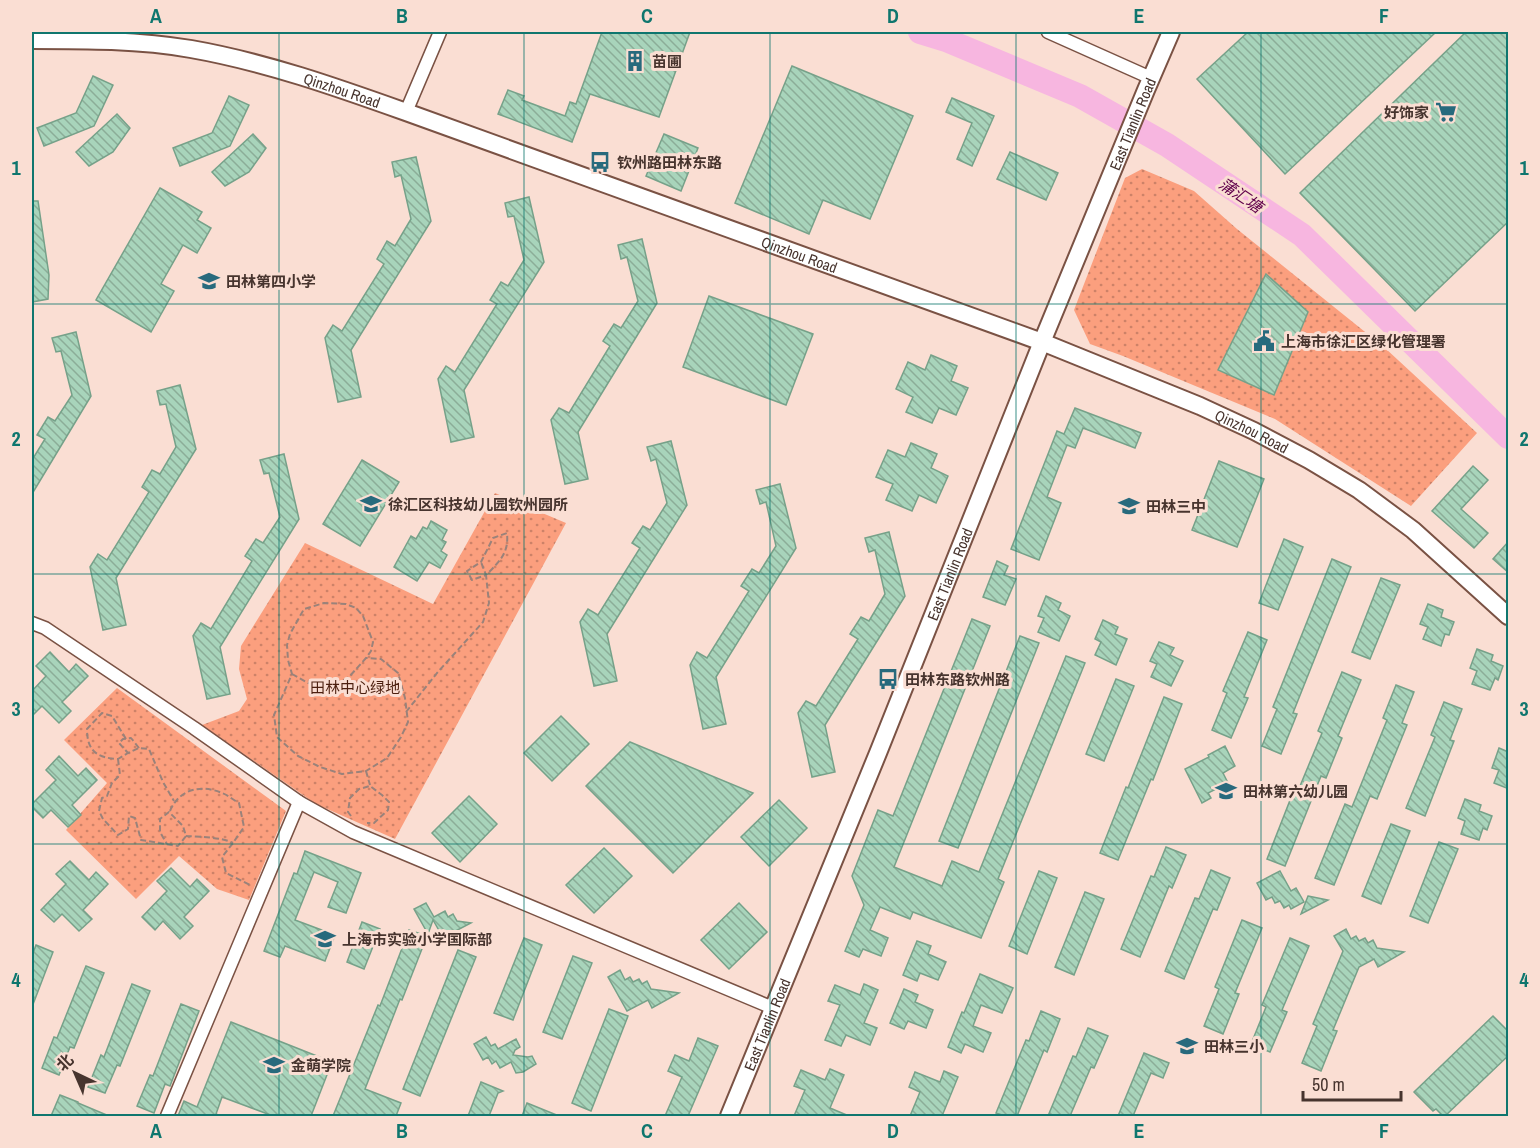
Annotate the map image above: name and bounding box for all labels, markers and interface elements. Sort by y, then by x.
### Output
text: A [150,2,162,29]
text: B [396,2,408,29]
text: C [641,2,653,29]
text: D [887,2,899,29]
text: E [1134,2,1145,29]
text: F [1379,2,1389,29]
building icon: 苗圃 [623,49,647,73]
place label: 苗圃 [652,51,682,72]
street label: Qinzhou Road [301,67,383,113]
street label: East Tianlin Road [1104,74,1161,173]
supermarket icon: 好饰家 [1434,100,1458,124]
place label: 好饰家 [1384,102,1429,123]
bus stop icon: 钦州路田林东路 [588,150,612,174]
place label: 钦州路田林东路 [617,152,722,173]
text: 1 [11,154,21,181]
text: 1 [1519,154,1529,181]
water label: 蒲汇塘 [1215,172,1270,219]
street label: Qinzhou Road [758,231,840,278]
school or university icon: 田林第四小学 [197,269,221,293]
place label: 田林第四小学 [226,271,316,292]
public building icon: 上海市徐汇区绿化管理署 [1252,329,1276,353]
place label: 上海市徐汇区绿化管理署 [1281,331,1446,352]
street label: Qinzhou Road [1212,404,1292,458]
text: 2 [11,425,21,452]
text: 2 [1519,425,1529,452]
school or university icon: 徐汇区科技幼儿园钦州园所 [359,492,383,516]
place label: 徐汇区科技幼儿园钦州园所 [388,494,568,515]
school or university icon: 田林三中 [1117,494,1141,518]
place label: 田林三中 [1146,496,1206,517]
street label: East Tianlin Road [921,525,977,624]
bus stop icon: 田林东路钦州路 [876,667,900,691]
place label: 田林东路钦州路 [905,669,1010,690]
park label: 田林中心绿地 [310,677,400,698]
text: 3 [11,695,21,722]
text: 3 [1519,695,1529,722]
school or university icon: 田林第六幼儿园 [1214,779,1238,803]
place label: 田林第六幼儿园 [1243,781,1348,802]
school or university icon: 上海市实验小学国际部 [313,927,337,951]
place label: 上海市实验小学国际部 [342,929,492,950]
text: 4 [11,966,21,993]
text: 4 [1519,966,1529,993]
street label: East Tianlin Road [738,975,795,1074]
school or university icon: 田林三小 [1175,1034,1199,1058]
place label: 田林三小 [1204,1036,1265,1057]
north arrow [45,1043,105,1103]
text: 北 [51,1049,78,1076]
school or university icon: 金萌学院 [262,1053,286,1077]
place label: 金萌学院 [291,1055,351,1076]
scale bar [1303,1064,1400,1102]
text: 50 m [1312,1072,1345,1097]
text: A [150,1117,162,1144]
text: B [396,1117,408,1144]
text: C [641,1117,653,1144]
text: D [887,1117,899,1144]
text: E [1134,1117,1145,1144]
text: F [1379,1117,1389,1144]

